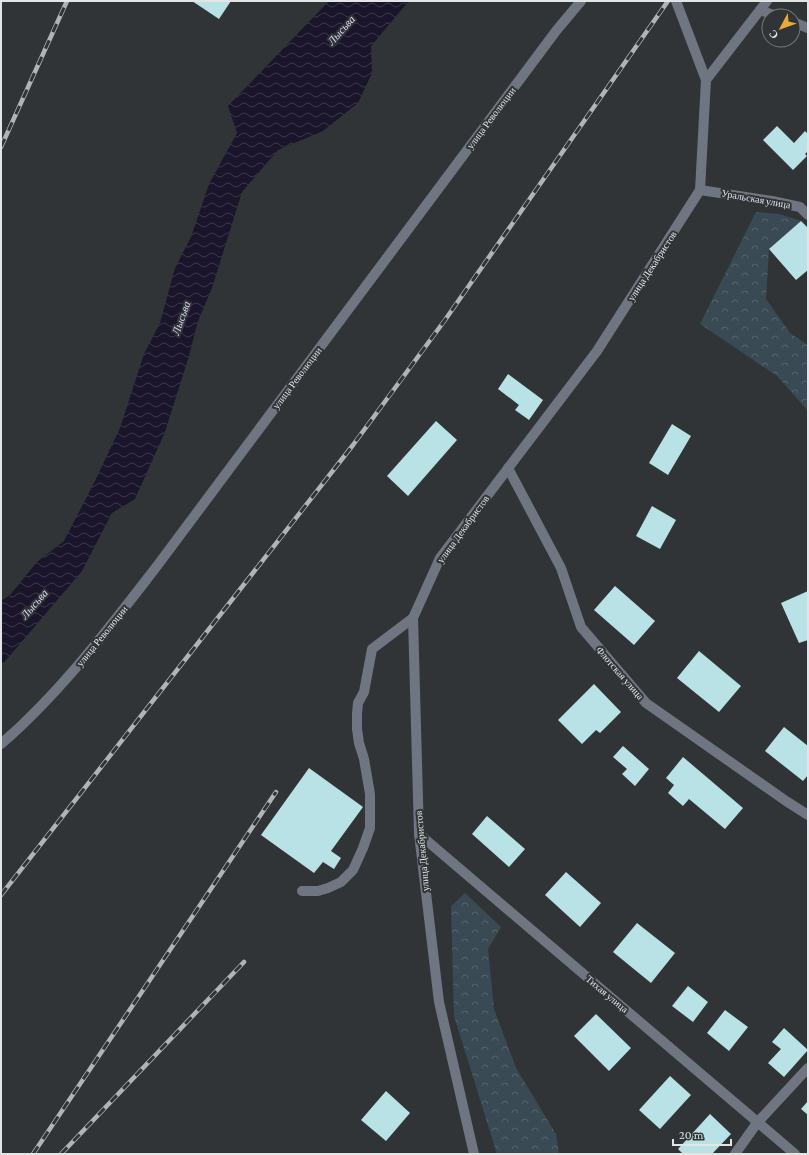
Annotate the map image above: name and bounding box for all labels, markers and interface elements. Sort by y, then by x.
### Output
north arrow [761,8,801,48]
water label: Лысьва [324,13,357,48]
text: С [766,28,781,41]
street label: улица Революции [464,84,518,151]
street label: Уральская улица [721,188,792,211]
street label: улица Декабристов [625,229,679,303]
water label: Лысьва [169,299,193,337]
street label: улица Революции [270,344,324,411]
street label: улица Декабристов [435,493,491,565]
water label: Лысьва [17,586,50,622]
street label: улица Революции [74,603,130,668]
street label: Флотская улица [594,644,646,702]
street label: улица Декабристов [413,810,431,892]
street label: Тихая улица [584,973,631,1015]
scale bar [673,1121,731,1147]
text: 20 m [679,1128,704,1142]

